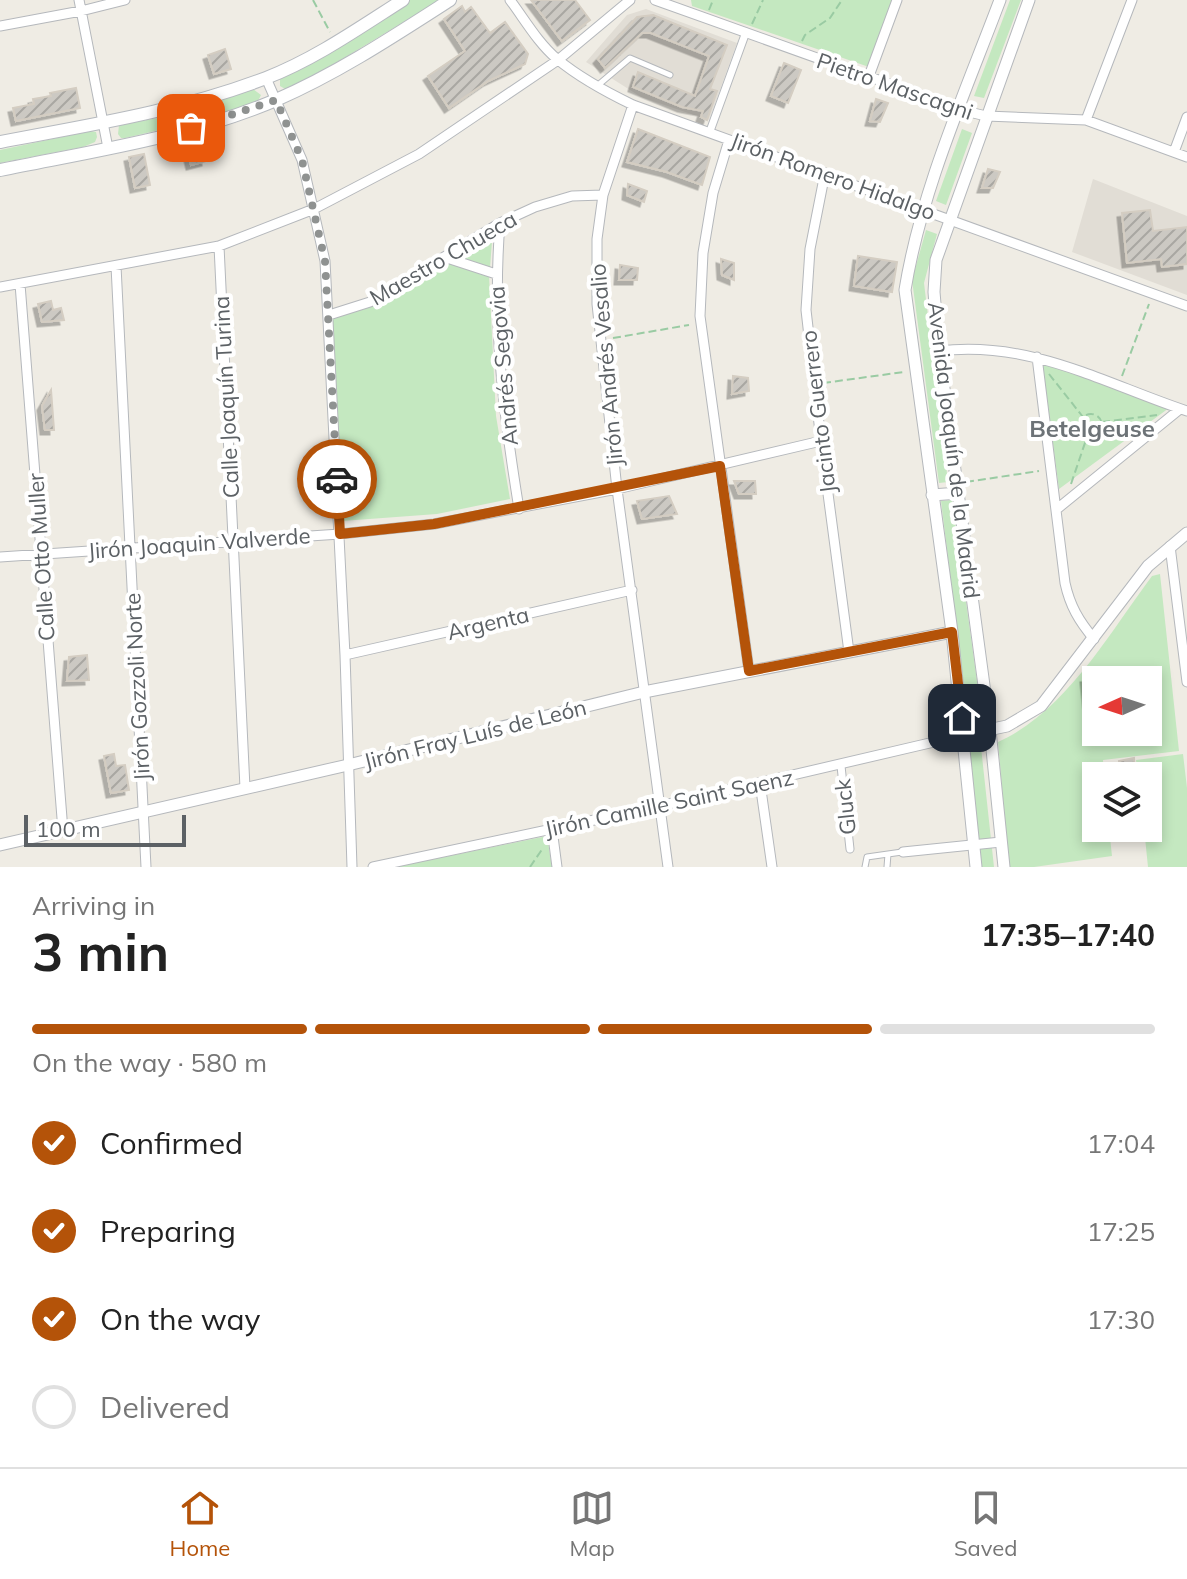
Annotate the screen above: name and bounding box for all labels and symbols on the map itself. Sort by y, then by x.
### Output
street label: Pietro Mascagni [813,46,977,126]
pin [157,94,225,162]
street label: Jirón Romero Hidalgo [727,126,939,226]
street label: Maestro Chueca [364,205,522,311]
street label: Jirón Andrés Vesalio [583,262,629,468]
street label: Andrés Segovia [482,285,524,447]
street label: Calle Joaquín Turina [207,295,245,499]
street label: Avenida Joaquín de la Madrid [922,300,986,600]
street label: Jacinto Guerrero [794,329,842,495]
district label: Betelgeuse [1029,413,1155,443]
courier [297,439,377,519]
street label: Calle Otto Muller [21,472,61,642]
street label: Jirón Joaquin Valverde [87,521,311,565]
street label: Jirón Gozzoli Norte [118,592,156,782]
street label: Argenta [444,600,532,646]
north arrow [1082,666,1162,746]
pin [928,684,996,752]
street label: Jirón Fray Luís de León [361,693,589,775]
street label: Jirón Camille Saint Saenz [542,763,796,843]
street label: Gluck [828,777,862,836]
scale bar [24,811,186,847]

